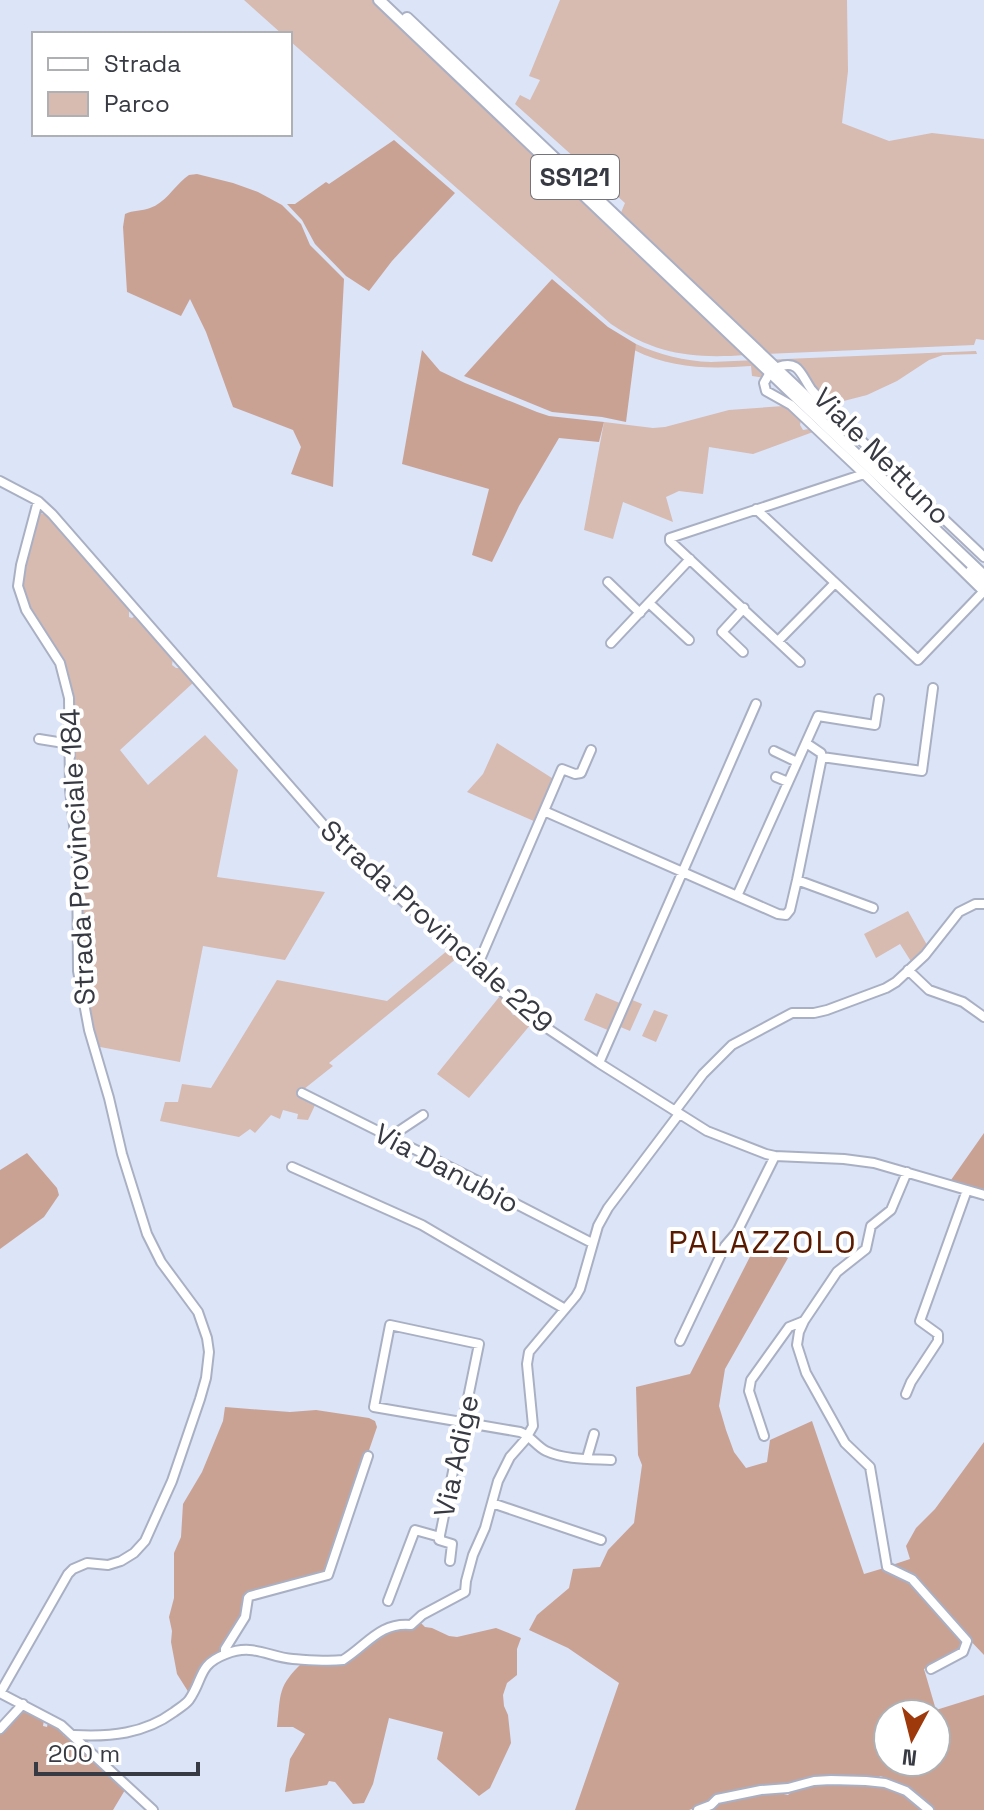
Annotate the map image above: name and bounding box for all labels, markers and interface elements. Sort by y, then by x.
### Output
legend [32,32,292,136]
text: Strada [104,48,181,79]
text: Parco [104,88,170,119]
road number: SS121 [531,155,619,199]
street label: Viale Nettuno [806,380,958,532]
street label: Strada Provinciale 184 [51,708,103,1006]
street label: Strada Provinciale 229 [313,812,561,1040]
street label: Via Danubio [369,1115,525,1221]
district label: PALAZZOLO [668,1222,858,1262]
street label: Via Adige [425,1392,487,1520]
north arrow [872,1698,952,1778]
scale bar [36,1726,198,1776]
text: 200 m [48,1738,120,1769]
text: N [901,1743,919,1773]

